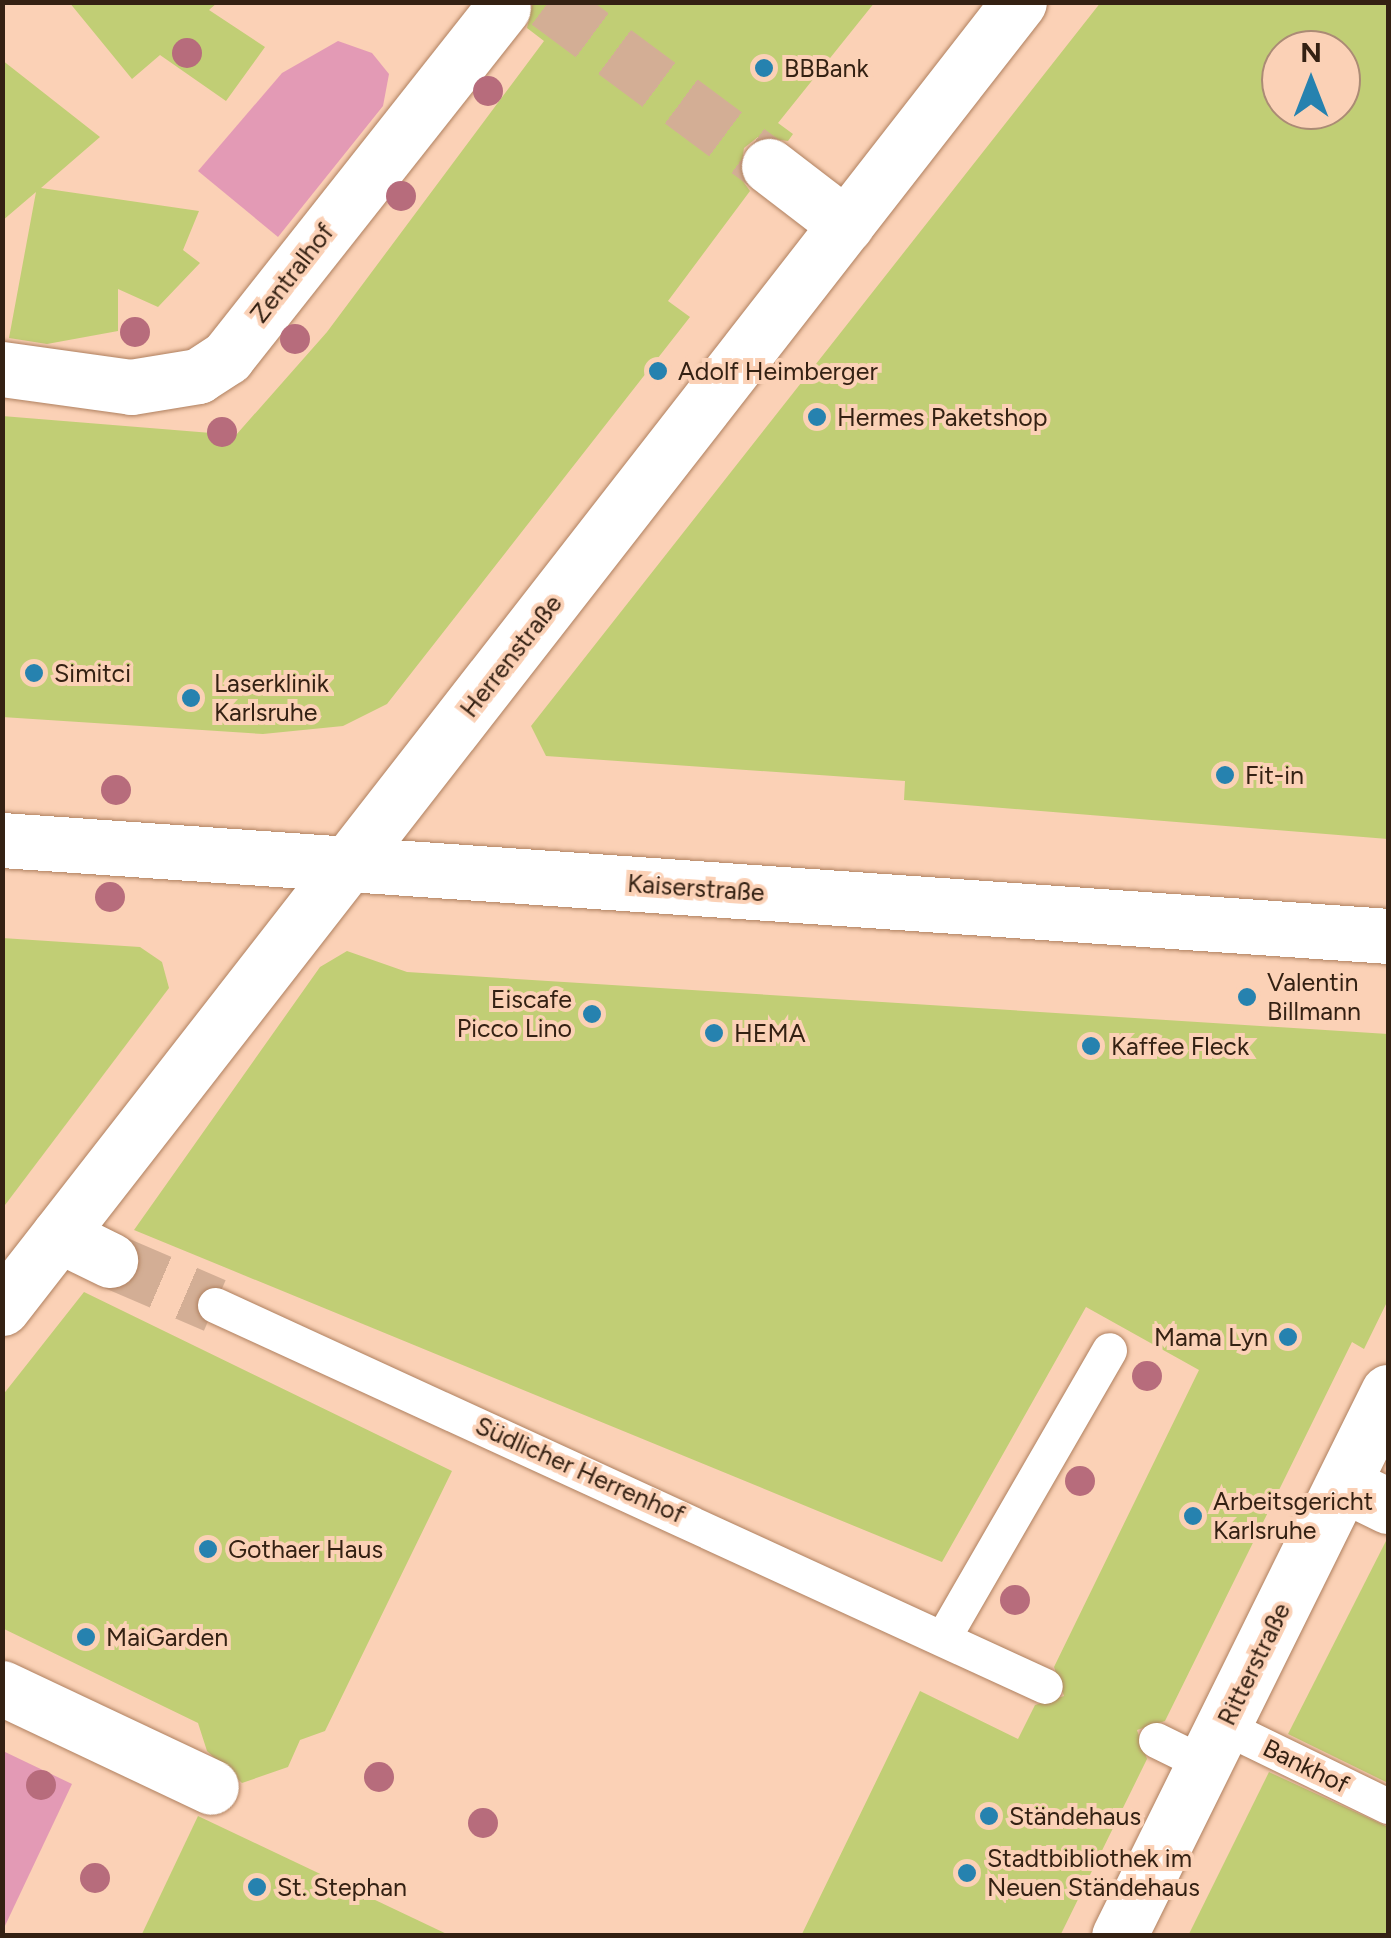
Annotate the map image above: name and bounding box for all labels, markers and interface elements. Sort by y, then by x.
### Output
north arrow [1261,30,1361,130]
text: N [1300,35,1322,69]
place label: BBBank [784,53,869,83]
marker: BBBank [753,57,775,79]
street label: Zentralhof [244,217,340,329]
place label: Adolf Heimberger [678,356,878,386]
marker: Adolf Heimberger [647,360,669,382]
place label: Hermes Paketshop [837,402,1047,432]
marker: Hermes Paketshop [806,406,828,428]
street label: Herrenstraße [454,589,568,723]
place label: Simitci [54,658,131,688]
marker: Simitci [23,662,45,684]
place label: Laserklinik Karlsruhe [214,669,329,728]
marker: Laserklinik Karlsruhe [178,685,204,711]
place label: Fit-in [1245,760,1304,790]
marker: Fit-in [1214,764,1236,786]
street label: Kaiserstraße [626,868,766,908]
place label: Valentin Billmann [1267,968,1361,1027]
place label: Eiscafe Picco Lino [457,985,572,1044]
marker: Valentin Billmann [1236,986,1258,1008]
marker: Eiscafe Picco Lino [581,1003,603,1025]
place label: HEMA [734,1018,806,1048]
marker: HEMA [703,1022,725,1044]
place label: Kaffee Fleck [1111,1031,1249,1061]
marker: Kaffee Fleck [1080,1035,1102,1057]
place label: Mama Lyn [1154,1322,1268,1352]
marker: Mama Lyn [1277,1326,1299,1348]
street label: Südlicher Herrenhof [471,1410,689,1530]
place label: Arbeitsgericht Karlsruhe [1213,1487,1373,1546]
marker: Arbeitsgericht Karlsruhe [1182,1505,1204,1527]
place label: Gothaer Haus [228,1534,383,1564]
marker: Gothaer Haus [197,1538,219,1560]
street label: Ritterstraße [1211,1598,1297,1730]
place label: MaiGarden [106,1622,228,1652]
marker: MaiGarden [75,1626,97,1648]
street label: Bankhof [1258,1732,1354,1800]
place label: Ständehaus [1009,1801,1141,1831]
marker: Ständehaus [978,1805,1000,1827]
place label: Stadtbibliothek im Neuen Ständehaus [987,1844,1200,1903]
marker: Stadtbibliothek im Neuen Ständehaus [956,1862,978,1884]
place label: St. Stephan [277,1872,407,1902]
marker: St. Stephan [246,1876,268,1898]

